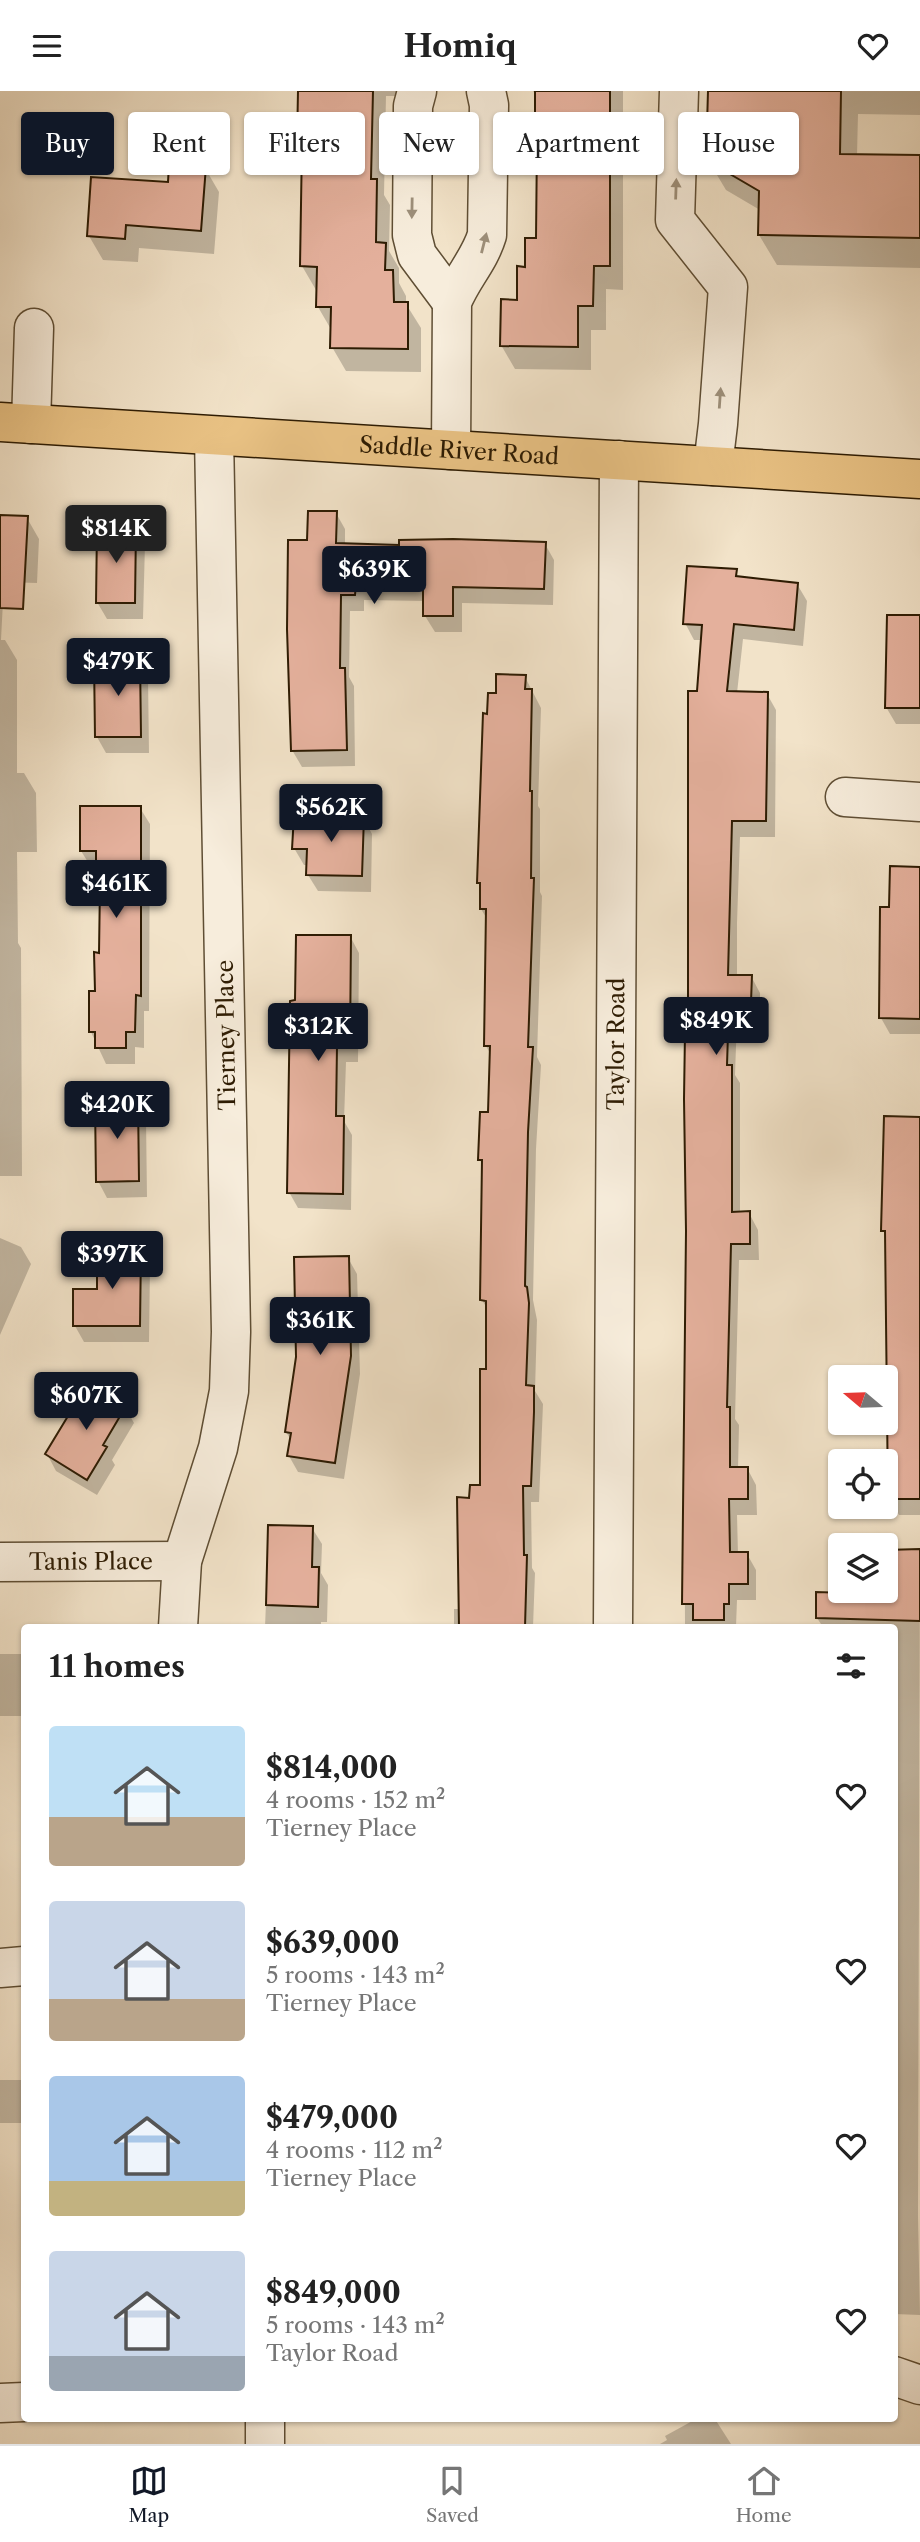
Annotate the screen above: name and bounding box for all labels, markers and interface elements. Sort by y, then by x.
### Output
text: Homiq [403,26,517,65]
icon: menu [28,27,66,65]
icon: heart [854,27,892,65]
chip: Buy [21,112,114,175]
chip: Rent [128,112,230,175]
chip: Filters [244,112,365,175]
chip: New [379,112,479,175]
chip: Apartment [493,112,664,175]
chip: House [678,112,799,175]
one-way arrow [671,178,682,200]
one-way arrow [406,197,418,219]
one-way arrow [479,232,490,254]
one-way arrow [715,387,726,409]
street label: Saddle River Road [358,430,560,471]
pin: $814K [67,505,165,565]
text: $814K [81,514,151,542]
pin: $639K [325,547,423,606]
text: $639K [338,555,410,583]
pin: $479K [69,639,167,698]
text: $479K [83,647,153,675]
pin: $562K [282,785,380,844]
text: $562K [295,793,367,821]
pin: $461K [67,861,165,920]
text: $461K [82,869,150,897]
street label: Tierney Place [211,959,241,1111]
street label: Taylor Road [602,978,630,1110]
pin: $849K [667,997,765,1057]
pin: $312K [269,1003,367,1063]
text: $849K [680,1006,752,1034]
text: $312K [284,1012,352,1040]
pin: $420K [68,1081,166,1141]
text: $420K [80,1090,154,1118]
pin: $397K [63,1231,161,1291]
text: $397K [77,1240,147,1268]
pin: $361K [271,1297,369,1357]
text: $361K [286,1306,354,1334]
north arrow [828,1365,898,1435]
map controls [828,1365,898,1603]
pin: $607K [37,1373,135,1432]
text: $607K [50,1381,122,1409]
button: locate [828,1449,898,1519]
button: layers [828,1533,898,1603]
street label: Tanis Place [29,1547,153,1576]
icon: filters [832,1647,870,1685]
text: 11 homes [49,1648,185,1685]
text: $814,000 [266,1749,398,1786]
icon: home [105,1754,189,1838]
icon: heart [832,1777,870,1815]
text: 4 rooms · 152 m² [266,1786,446,1814]
text: Tierney Place [266,1814,417,1842]
text: $639,000 [266,1924,400,1961]
icon: home [105,1929,189,2013]
icon: heart [832,1952,870,1990]
text: 5 rooms · 143 m² [266,1961,445,1989]
text: Tierney Place [266,1989,417,2017]
text: $479,000 [266,2099,398,2136]
icon: home [105,2104,189,2188]
icon: heart [832,2127,870,2165]
text: 4 rooms · 112 m² [266,2136,443,2164]
text: Tierney Place [266,2164,417,2192]
text: $849,000 [266,2274,401,2311]
icon: home [105,2279,189,2363]
icon: heart [832,2302,870,2340]
text: 5 rooms · 143 m² [266,2311,445,2339]
text: Taylor Road [266,2339,398,2367]
tab: Map [128,2462,169,2527]
tab: Saved [426,2462,479,2527]
tab: Home [736,2462,792,2527]

